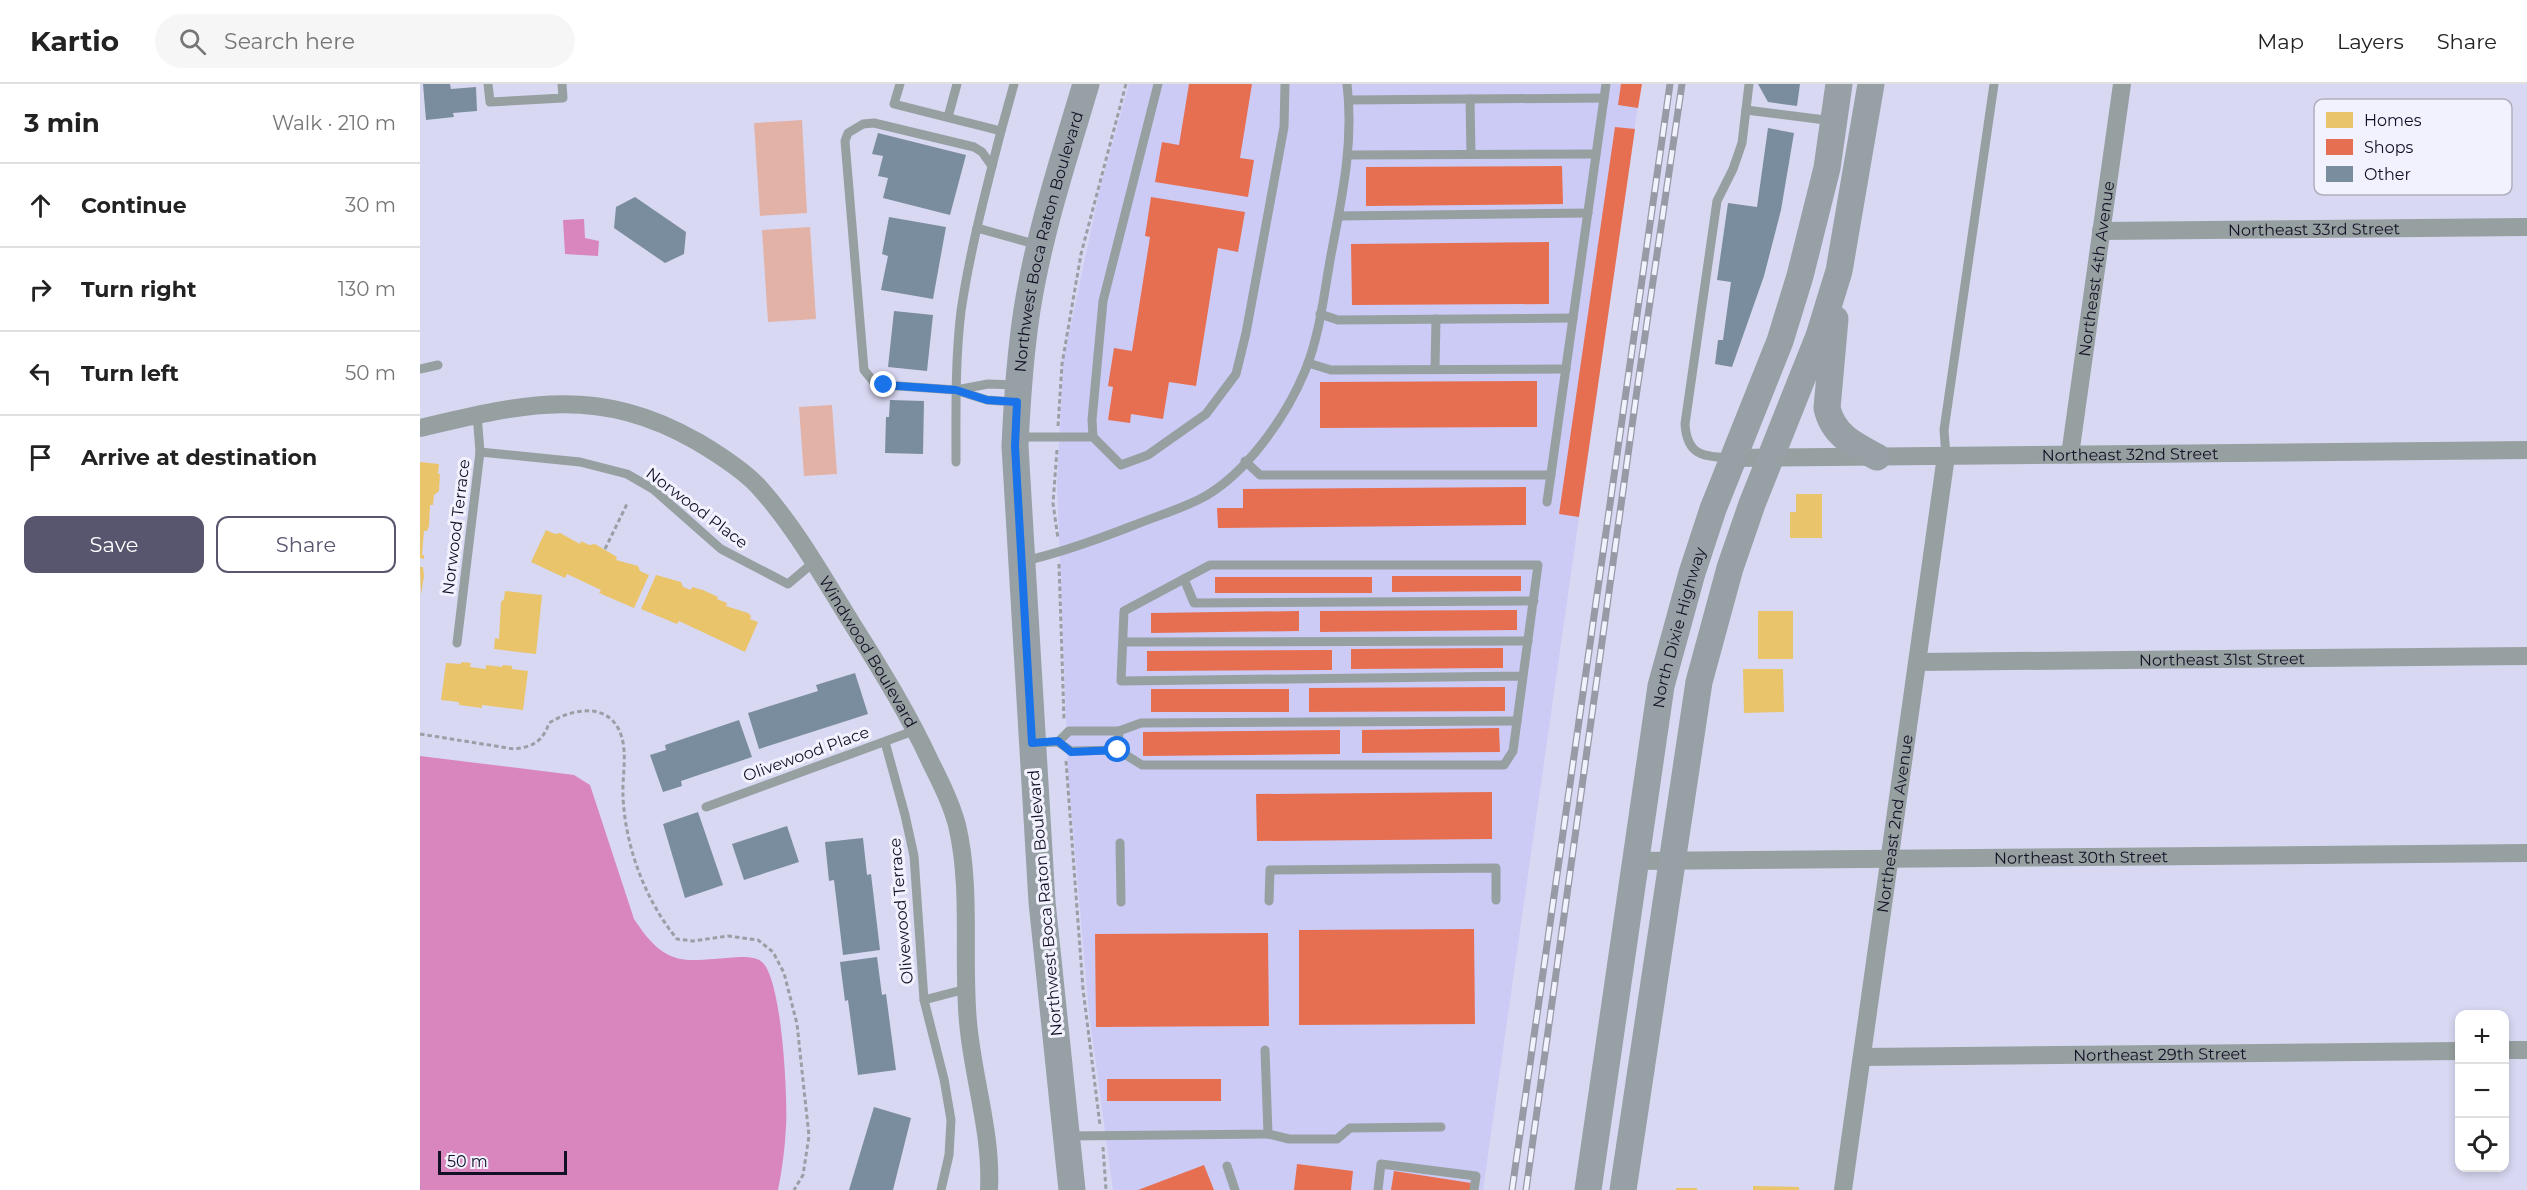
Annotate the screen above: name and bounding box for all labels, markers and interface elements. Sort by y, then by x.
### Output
search box [155,14,575,68]
text: Kartio [30,24,119,58]
icon: search [176,25,209,58]
text: Search here [224,28,355,55]
text: Map [2257,29,2304,54]
text: Layers [2337,29,2404,54]
text: Share [2437,29,2497,54]
legend [2314,99,2512,195]
text: 3 min [24,107,100,139]
street label: Northwest Boca Raton Boulevard [1010,109,1087,373]
text: Walk · 210 m [272,111,396,135]
text: Homes [2364,111,2422,130]
text: Shops [2364,138,2414,157]
text: Other [2364,165,2411,184]
street label: Northeast 4th Avenue [2074,180,2118,358]
icon: ahead [24,189,57,222]
text: Continue [81,192,187,219]
text: 30 m [345,193,396,217]
street label: Northeast 33rd Street [2228,219,2401,239]
icon: right [24,273,57,306]
text: Turn right [81,276,196,303]
text: 130 m [338,277,396,301]
icon: left [24,357,57,390]
text: Turn left [81,360,179,387]
text: 50 m [345,361,396,385]
route end [870,371,896,397]
icon: arrive [24,441,57,474]
text: Arrive at destination [81,444,317,471]
street label: Northeast 32nd Street [2041,444,2219,464]
street label: Norwood Terrace [438,458,474,596]
street label: Norwood Place [642,464,752,552]
button: Save [24,516,204,573]
button: Share [216,516,396,573]
street label: North Dixie Highway [1648,544,1709,709]
street label: Windwood Boulevard [815,572,921,731]
street label: Northeast 31st Street [2139,649,2306,669]
street label: Olivewood Place [740,722,872,786]
street label: Northeast 2nd Avenue [1873,733,1916,914]
route start [1104,736,1130,762]
street label: Northwest Boca Raton Boulevard [1024,769,1066,1037]
street label: Olivewood Terrace [885,837,917,985]
street label: Northeast 30th Street [1994,847,2169,867]
map controls [2455,1010,2509,1172]
button: + [2455,1010,2509,1064]
street label: Northeast 29th Street [2073,1044,2247,1064]
button: − [2455,1064,2509,1118]
button: locate [2455,1118,2509,1172]
scale bar [438,1148,567,1176]
text: 50 m [447,1152,488,1171]

